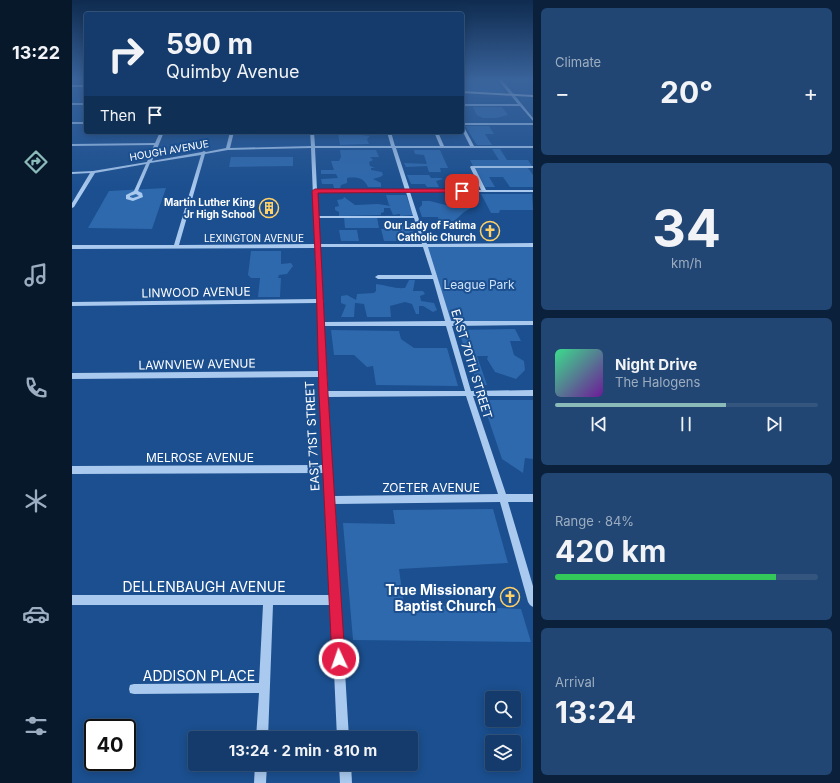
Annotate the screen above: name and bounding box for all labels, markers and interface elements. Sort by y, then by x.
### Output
text: 590 m [166,27,253,61]
icon: right [100,28,152,80]
text: 13:22 [12,42,60,63]
text: Climate [555,54,601,70]
text: Quimby Avenue [166,61,300,82]
text: 20° [660,74,713,110]
text: − [555,80,570,106]
text: + [803,80,818,106]
icon: arrive [144,104,166,126]
text: Then [100,106,136,125]
street label: HOUGH AVENUE [128,137,210,163]
icon: directions [22,148,50,176]
pin [445,174,479,208]
icon: arrive [451,180,473,202]
place label: Martin Luther King Jr High School [164,196,255,221]
building icon: Martin Luther King Jr High School [258,197,280,219]
text: 34 [652,197,721,260]
place label: Our Lady of Fatima Catholic Church [384,219,476,243]
church icon: Our Lady of Fatima Catholic Church [479,220,501,242]
street label: LEXINGTON AVENUE [204,232,304,244]
text: km/h [671,255,702,271]
icon: music [22,261,50,289]
park label: League Park [443,277,515,292]
street label: LINWOOD AVENUE [141,284,251,300]
street label: EAST 70TH STREET [448,307,496,421]
street label: LAWNVIEW AVENUE [138,355,256,373]
text: Night Drive [615,355,697,374]
icon: phone [22,374,50,402]
text: The Halogens [615,374,700,390]
street label: EAST 71ST STREET [302,380,322,491]
icon: previous [588,413,610,435]
icon: pause [675,413,697,435]
icon: next [763,413,785,435]
street label: MELROSE AVENUE [146,450,254,465]
street label: ZOETER AVENUE [382,480,480,495]
icon: climate [22,487,50,515]
text: Range · 84% [555,513,634,529]
text: 420 km [555,533,666,569]
street label: DELLENBAUGH AVENUE [122,578,286,595]
place label: True Missionary Baptist Church [385,581,497,614]
church icon: True Missionary Baptist Church [499,586,521,608]
icon: car [22,600,50,628]
position arrow [318,638,360,680]
street label: ADDISON PLACE [143,667,255,684]
text: Arrival [555,674,595,690]
map controls [485,691,521,771]
button: search [485,691,521,727]
text: 13:24 [555,694,636,730]
icon: filters [22,712,50,740]
speed limit sign: 40 [84,719,136,771]
button: layers [485,735,521,771]
text: 13:24 · 2 min · 810 m [229,741,377,760]

